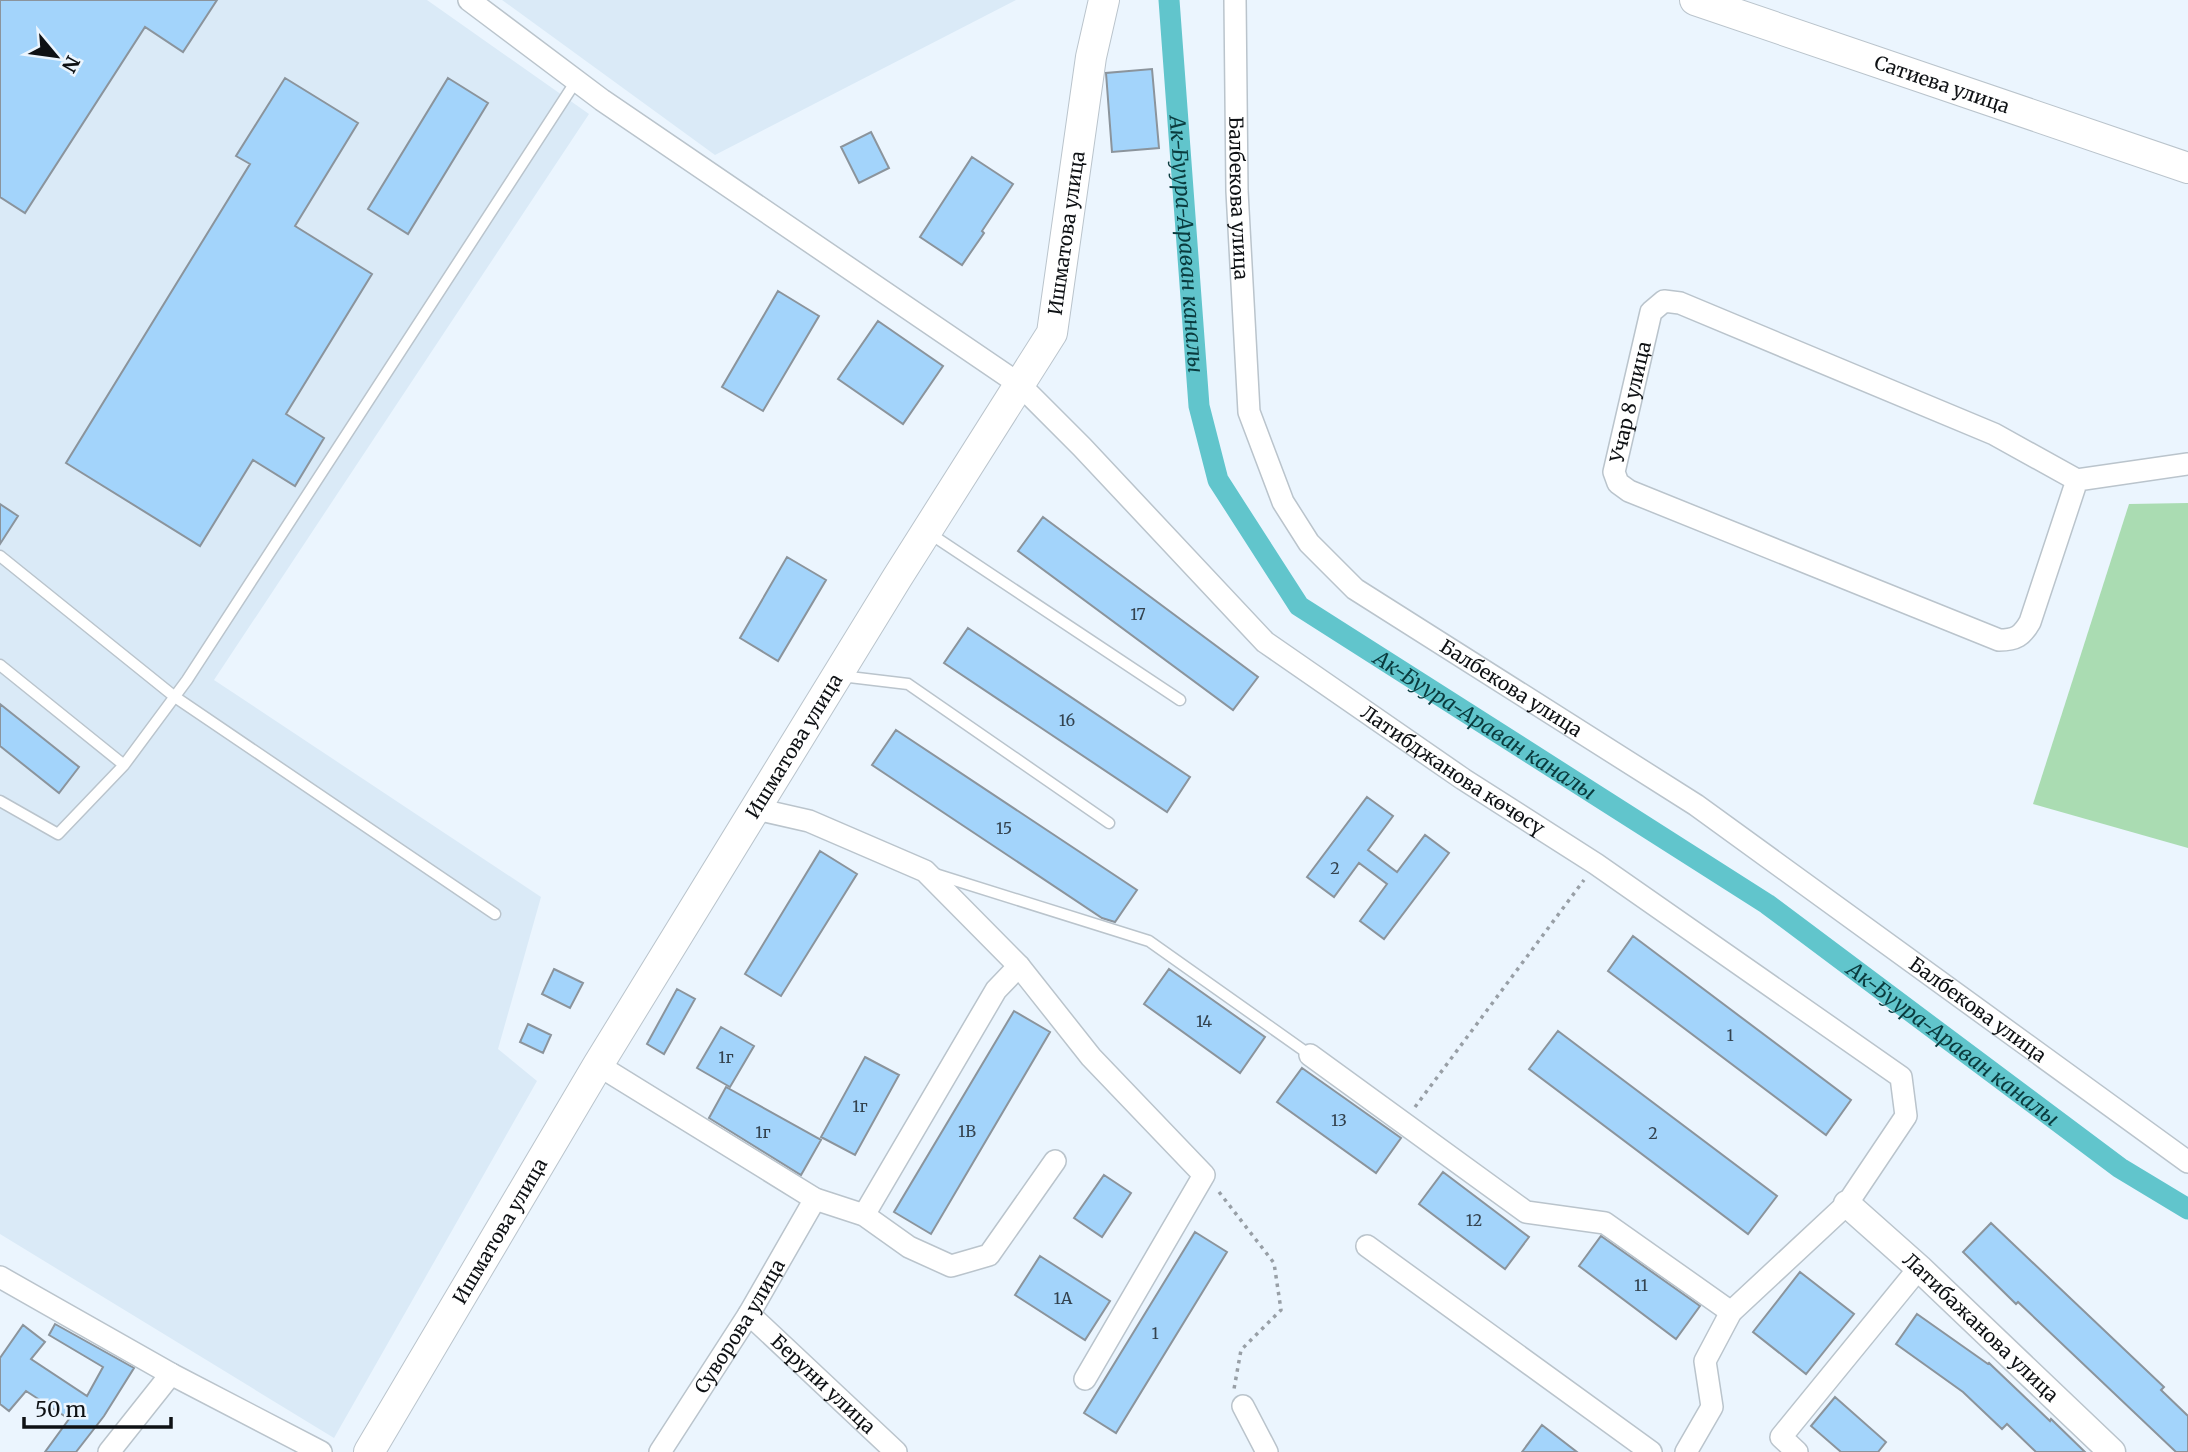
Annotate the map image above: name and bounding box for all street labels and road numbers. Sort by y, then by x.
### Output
street label: Сатиева улица [1871,50,2013,118]
street label: Балбекова улица [1224,116,1254,280]
street label: Ишматова улица [1043,149,1090,317]
street label: Учар 8 улица [1604,339,1656,466]
street label: Балбекова улица [1436,634,1587,742]
street label: Ишматова улица [740,669,847,823]
street label: Латибджанова көчөсү [1357,700,1549,840]
street label: Балбекова улица [1904,952,2051,1067]
street label: Ишматова улица [447,1153,552,1308]
street label: Латибажанова улица [1898,1248,2064,1407]
street label: Суворова улица [689,1255,790,1398]
street label: Беруни улица [766,1329,881,1439]

